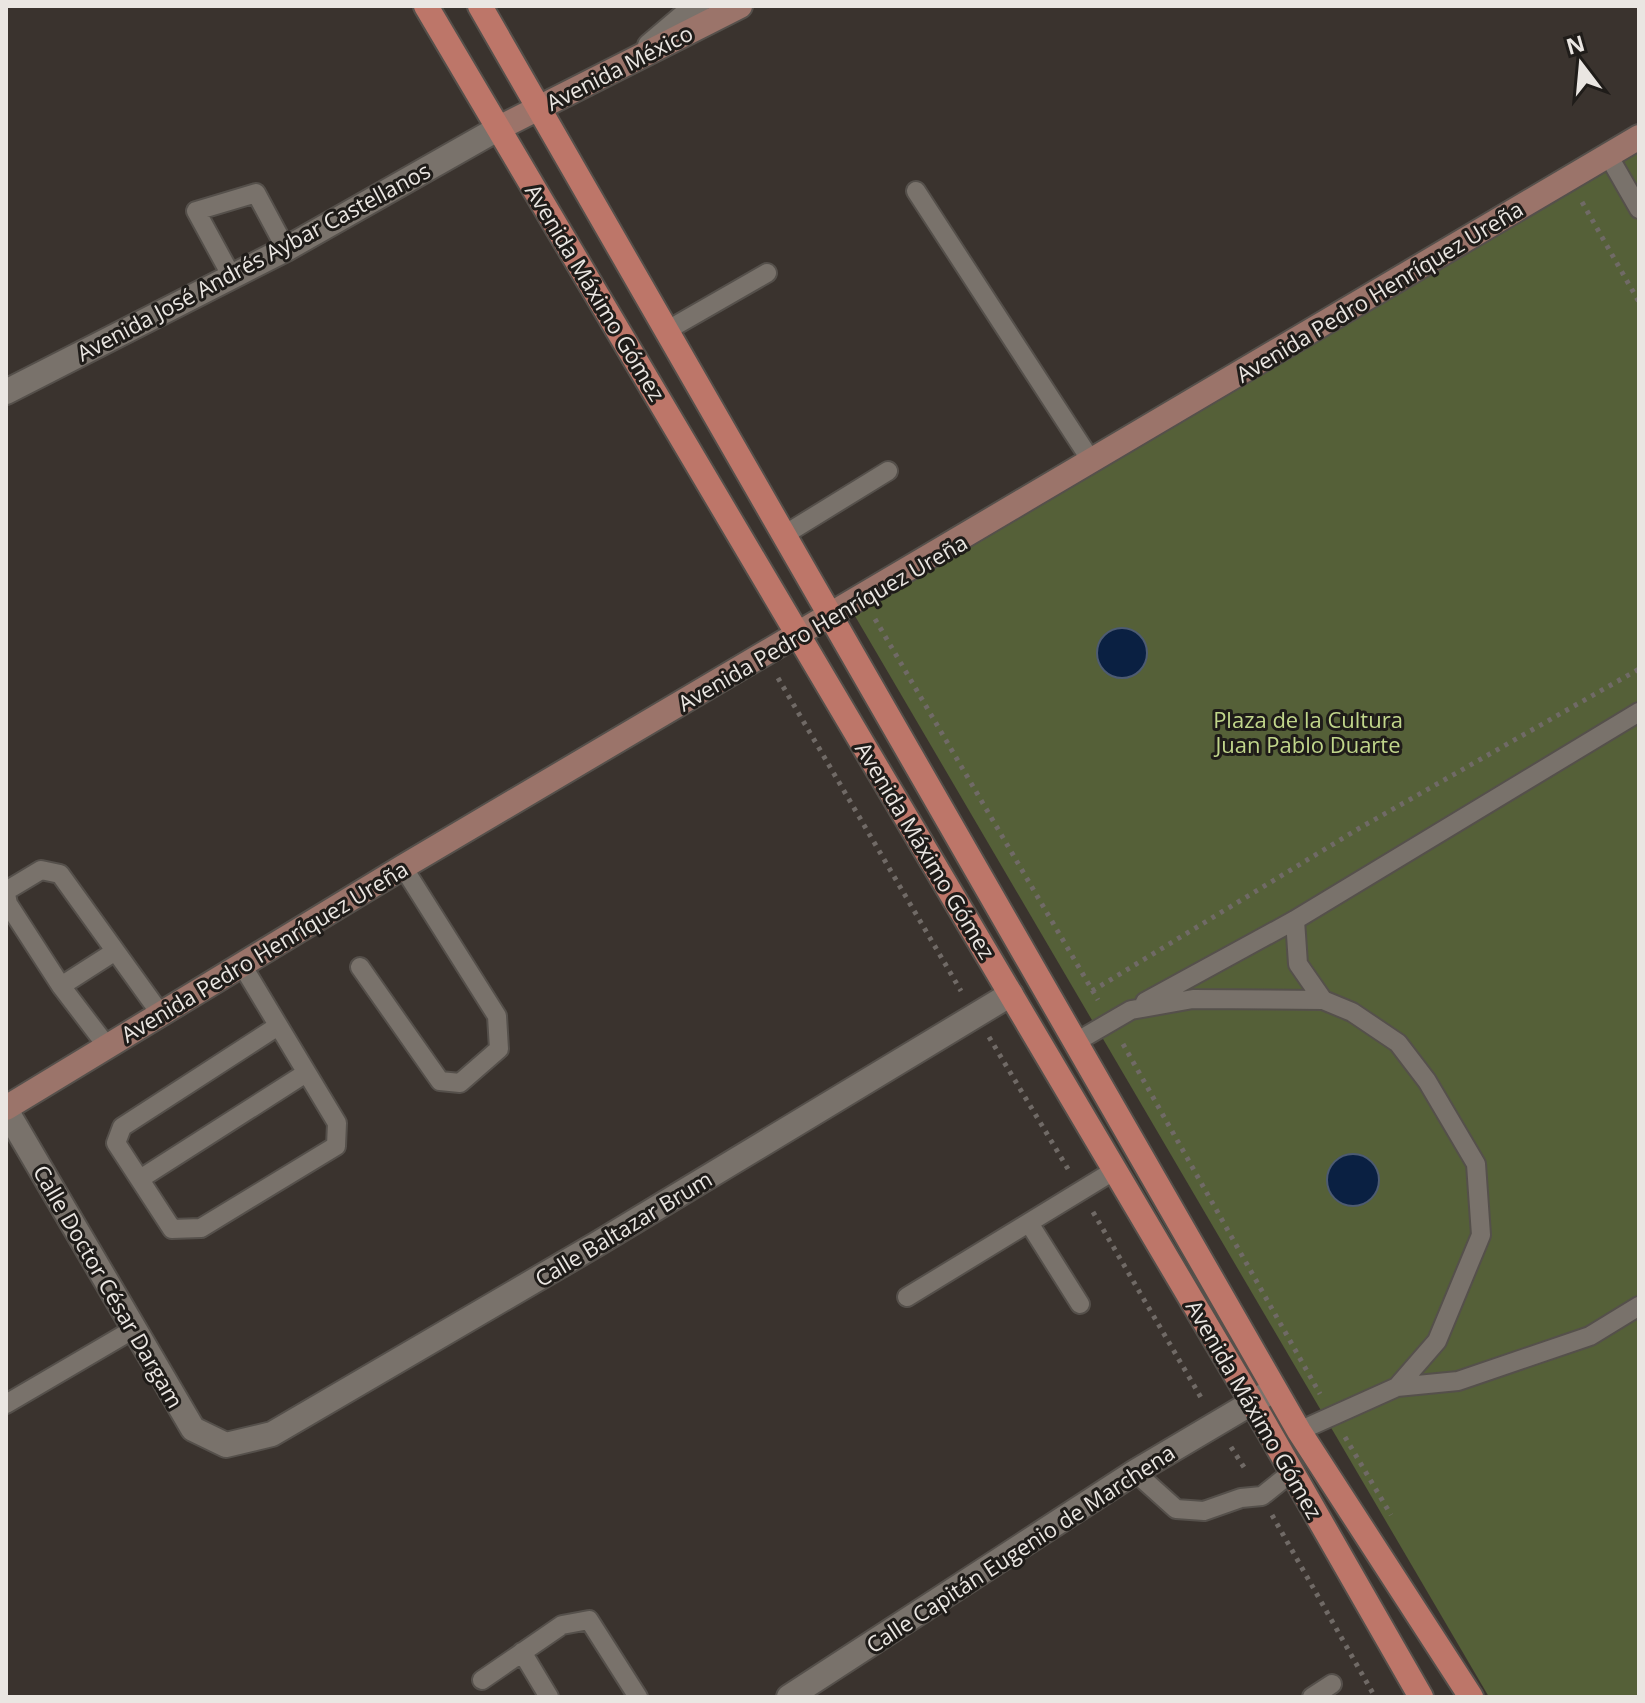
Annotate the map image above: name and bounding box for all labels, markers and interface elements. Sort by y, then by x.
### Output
street label: Avenida México [541,17,697,117]
north arrow [1541,24,1621,104]
text: N [1562,27,1588,61]
street label: Avenida José Andrés Aybar Castellanos [71,155,435,367]
street label: Avenida Máximo Gómez [519,178,673,406]
street label: Avenida Pedro Henríquez Ureña [1230,193,1528,389]
street label: Avenida Pedro Henríquez Ureña [672,527,972,717]
park label: Plaza de la Cultura Juan Pablo Duarte [1213,704,1403,759]
street label: Avenida Máximo Gómez [849,736,1003,964]
street label: Avenida Pedro Henríquez Ureña [115,853,413,1049]
street label: Calle Doctor César Dargam [27,1159,191,1413]
street label: Calle Baltazar Brum [529,1163,717,1293]
street label: Avenida Máximo Gómez [1180,1294,1330,1524]
street label: Calle Capitán Eugenio de Marchena [860,1437,1180,1659]

